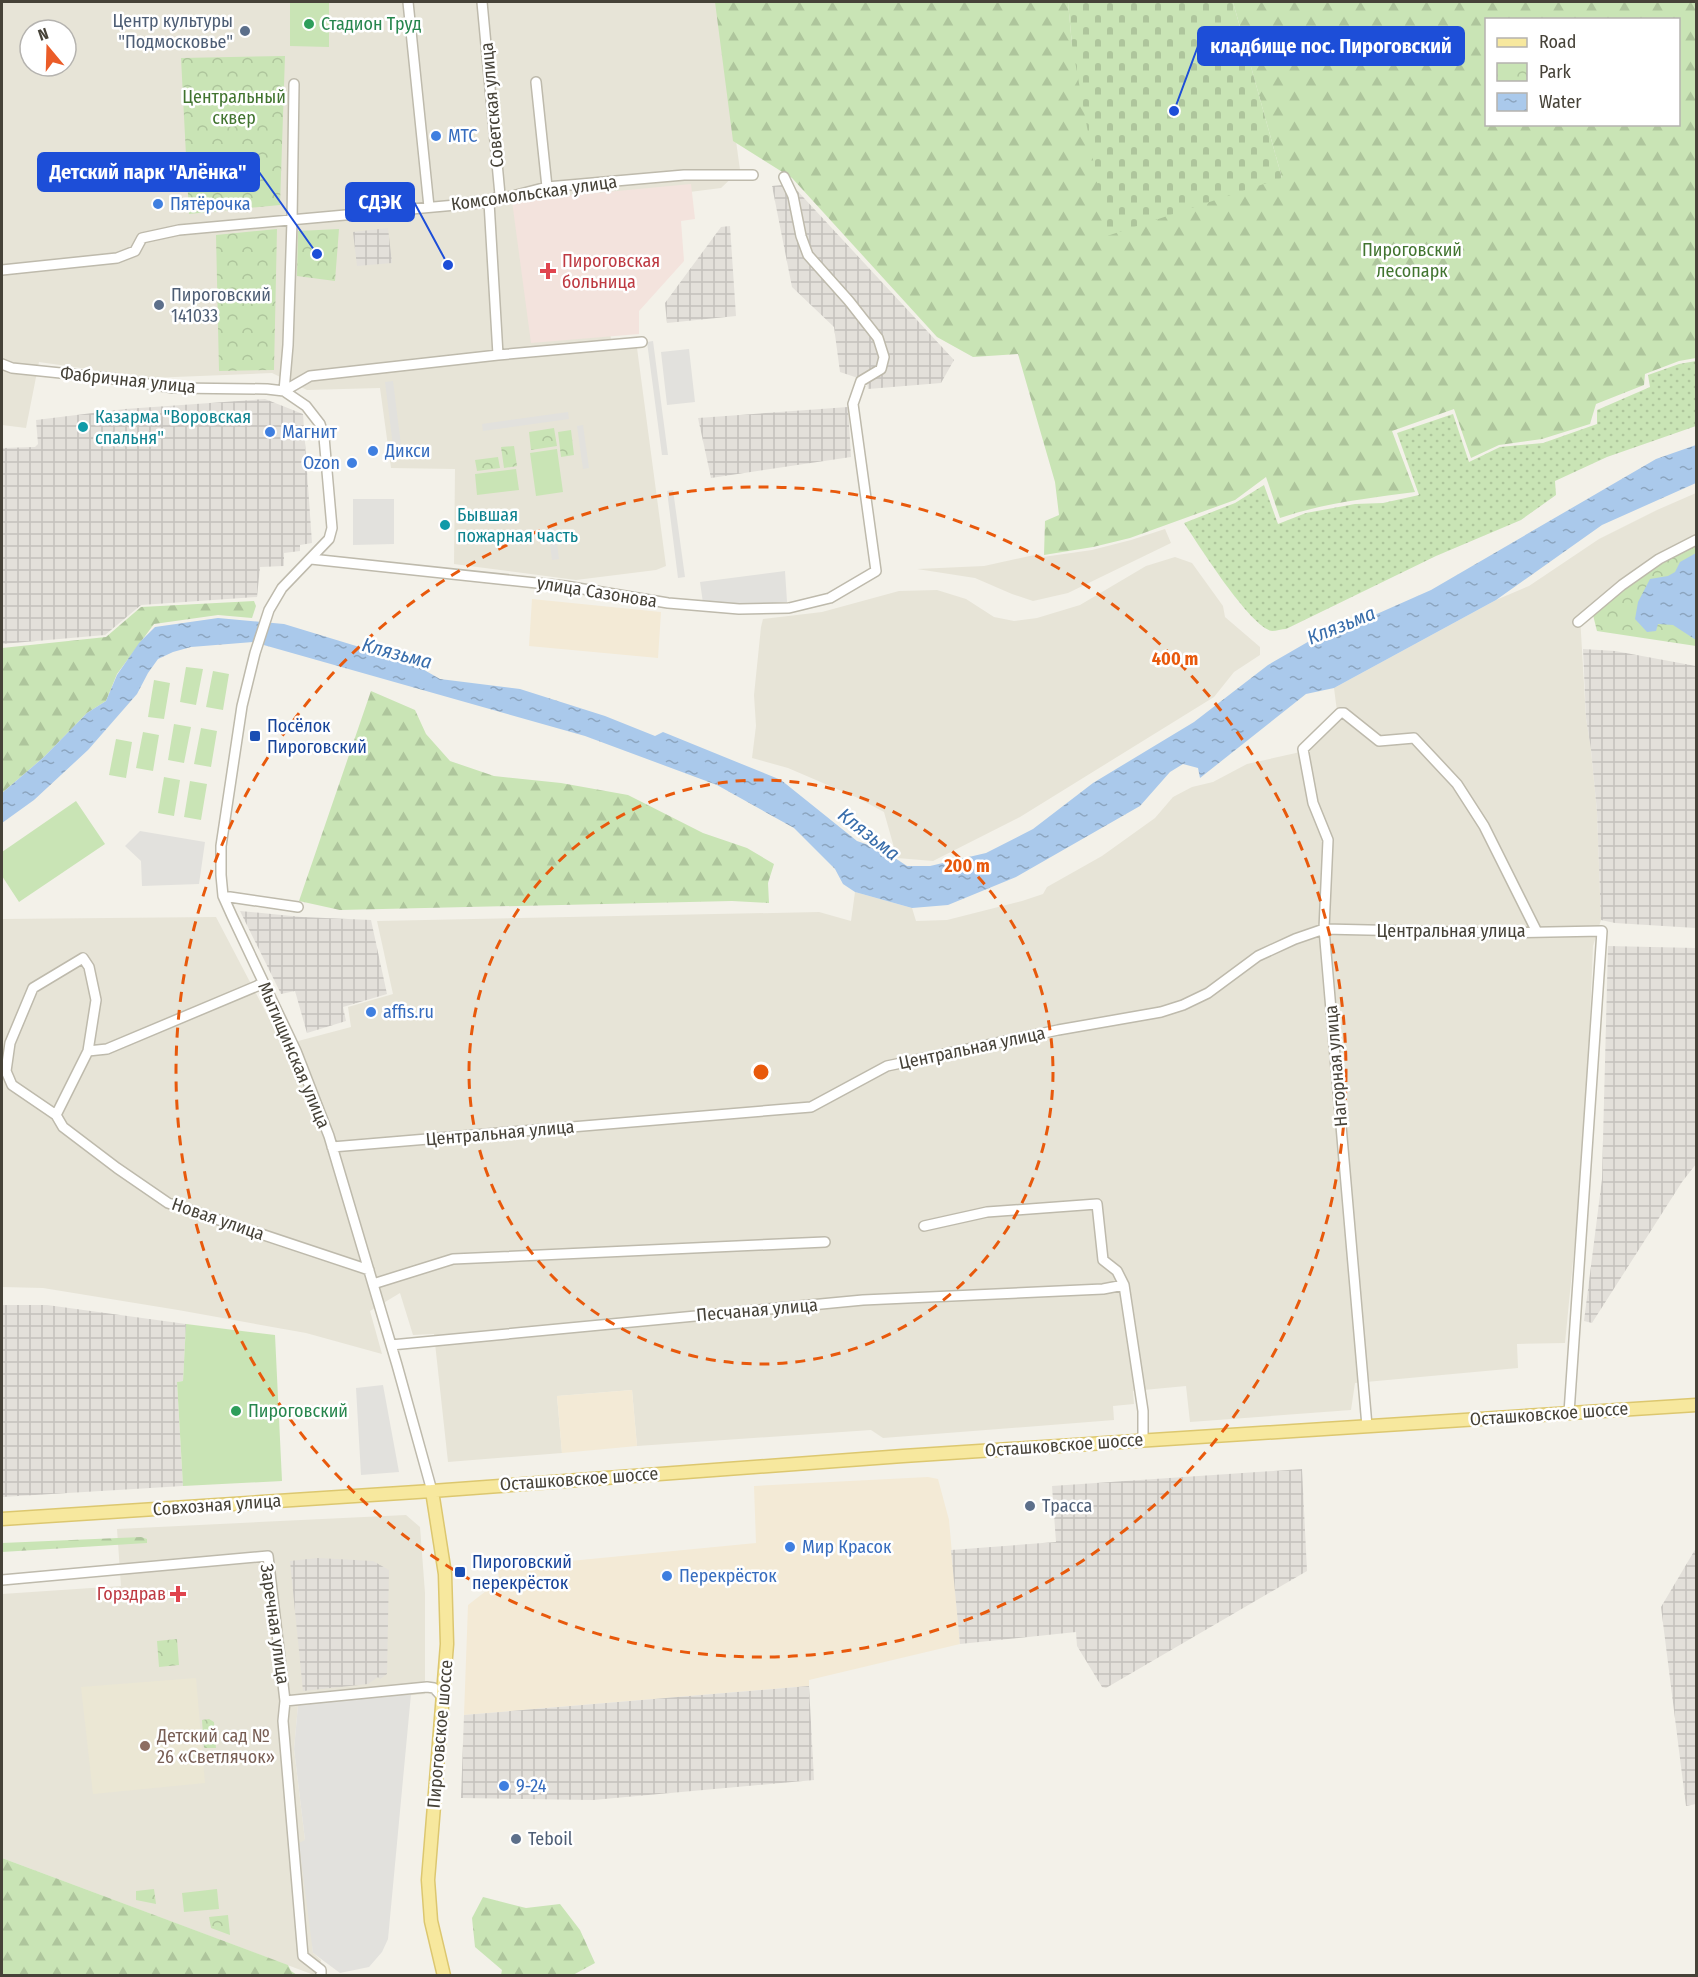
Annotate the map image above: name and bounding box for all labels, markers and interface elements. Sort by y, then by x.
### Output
place label: Центр культуры "Подмосковье" [112,10,233,53]
place label: Стадион Труд [321,13,422,35]
marker: Стадион Труд [302,17,316,31]
north arrow [18,18,78,78]
legend [1485,18,1680,126]
text: N [36,24,51,45]
marker: Центр культуры "Подмосковье" [238,24,252,38]
callout: кладбище пос. Пироговский [1198,27,1464,65]
text: Road [1539,31,1576,53]
text: кладбище пос. Пироговский [1210,34,1452,58]
street label: Советская улица [476,41,508,168]
text: Park [1539,61,1572,83]
park label: Центральный сквер [182,86,286,129]
text: Water [1539,91,1582,113]
place label: МТС [448,125,477,147]
marker: МТС [429,129,443,143]
callout: Детский парк "Алёнка" [38,153,259,191]
text: Детский парк "Алёнка" [48,160,247,184]
street label: Комсомольская улица [450,170,619,216]
callout: СДЭК [346,183,414,221]
text: СДЭК [358,190,402,214]
place label: Пятёрочка [170,193,251,215]
marker: Пятёрочка [151,197,165,211]
park label: Пироговский лесопарк [1362,239,1462,282]
place label: Пироговская больница [562,250,660,293]
marker: Пироговская больница [539,262,557,280]
place label: Пироговский 141033 [171,284,271,327]
marker: Пироговский 141033 [152,298,166,312]
street label: Фабричная улица [59,362,197,398]
place label: Казарма "Воровская спальня" [95,406,251,449]
marker: Казарма "Воровская спальня" [76,420,90,434]
place label: Магнит [282,421,338,443]
marker: Магнит [263,425,277,439]
place label: Дикси [384,440,430,462]
marker: Дикси [366,444,380,458]
place label: Ozon [303,452,340,474]
marker: Ozon [345,456,359,470]
place label: Бывшая пожарная часть [457,504,578,547]
marker: Бывшая пожарная часть [438,518,452,532]
street label: улица Сазонова [535,572,659,612]
water label: Клязьма [1303,600,1379,650]
water label: Клязьма [359,632,435,674]
text: 400 m [1152,648,1198,670]
place label: Посёлок Пироговский [267,715,367,758]
marker: Посёлок Пироговский [248,729,262,743]
water label: Клязьма [833,803,905,865]
text: 200 m [943,855,990,877]
street label: Центральная улица [1376,920,1526,942]
street label: Мытищинская улица [253,978,335,1132]
place label: affis.ru [383,1001,434,1023]
street label: Нагорная улица [1320,1004,1352,1128]
marker: affis.ru [364,1005,378,1019]
street label: Центральная улица [897,1022,1047,1074]
centre of rings [751,1062,771,1082]
street label: Центральная улица [425,1116,575,1150]
street label: Новая улица [169,1193,267,1245]
street label: Песчаная улица [695,1294,819,1326]
street label: Осташковское шоссе [1469,1397,1629,1431]
place label: Пироговский [248,1400,348,1422]
marker: Пироговский [229,1404,243,1418]
street label: Осташковское шоссе [984,1428,1144,1462]
street label: Осташковское шоссе [499,1462,659,1496]
street label: Совхозная улица [152,1490,282,1520]
place label: Трасса [1042,1495,1092,1517]
marker: Трасса [1023,1499,1037,1513]
place label: Мир Красок [802,1536,892,1558]
marker: Мир Красок [783,1540,797,1554]
place label: Пироговский перекрёсток [472,1551,572,1594]
street label: Заречная улица [256,1562,294,1686]
marker: Пироговский перекрёсток [453,1565,467,1579]
place label: Перекрёсток [679,1565,777,1587]
marker: Перекрёсток [660,1569,674,1583]
place label: Горздрав [97,1583,166,1605]
marker: Горздрав [171,1587,185,1601]
street label: Пироговское шоссе [423,1659,457,1809]
place label: Детский сад № 26 «Светлячок» [156,1725,275,1768]
marker: Детский сад № 26 «Светлячок» [138,1739,152,1753]
place label: 9-24 [516,1775,547,1797]
marker: 9-24 [497,1779,511,1793]
place label: Teboil [528,1828,573,1850]
marker: Teboil [509,1832,523,1846]

